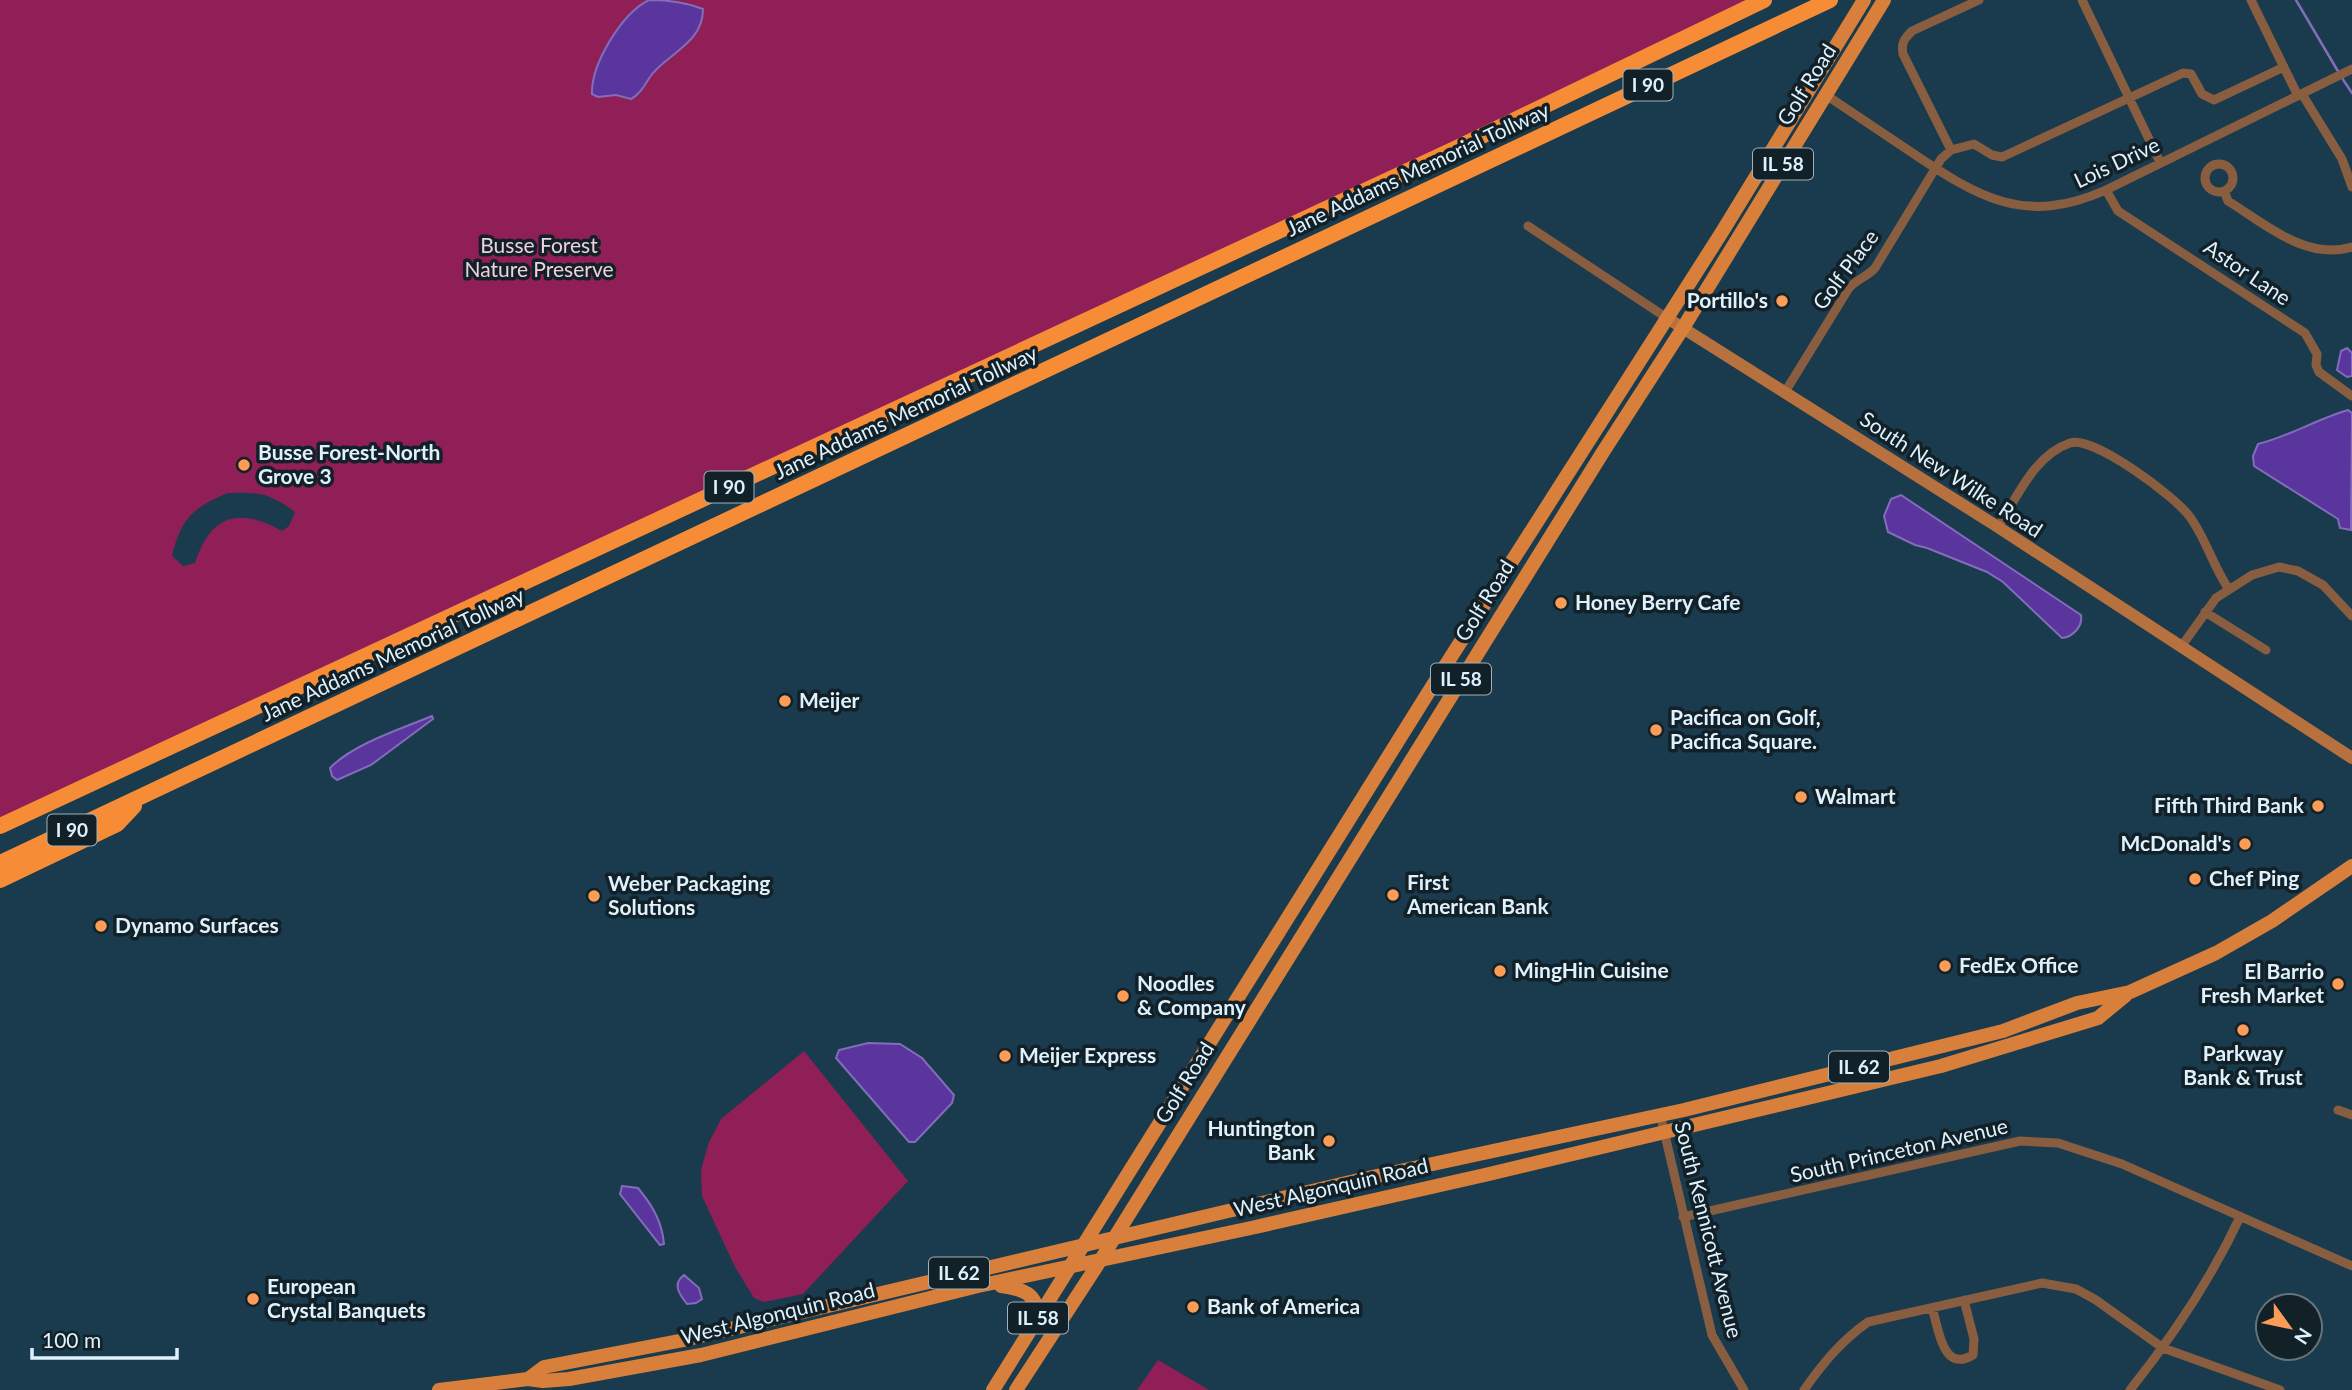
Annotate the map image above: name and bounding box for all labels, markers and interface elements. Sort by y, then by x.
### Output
street label: Golf Road [1771,39,1840,129]
road number: I 90 [1624,69,1672,100]
street label: Jane Addams Memorial Tollway [1282,97,1553,241]
street label: Lois Drive [2070,131,2163,192]
road number: IL 58 [1753,148,1813,180]
street label: Golf Place [1807,224,1883,314]
park label: Busse Forest Nature Preserve [464,232,614,281]
street label: Astor Lane [2200,234,2296,310]
place label: Portillo's [1687,287,1768,312]
marker: Portillo's [1774,293,1790,309]
street label: Jane Addams Memorial Tollway [770,340,1041,484]
street label: South New Wilke Road [1856,405,2048,542]
place label: Busse Forest-North Grove 3 [258,439,440,488]
marker: Busse Forest-North Grove 3 [236,457,252,473]
road number: I 90 [704,472,754,502]
street label: Golf Road [1449,555,1518,645]
street label: Jane Addams Memorial Tollway [257,582,528,726]
place label: Honey Berry Cafe [1575,589,1740,614]
marker: Honey Berry Cafe [1553,595,1569,611]
road number: IL 58 [1431,664,1491,694]
place label: Meijer [799,687,860,712]
marker: Meijer [777,693,793,709]
place label: Pacifica on Golf, Pacifica Square. [1670,704,1821,753]
marker: Pacifica on Golf, Pacifica Square. [1648,722,1664,738]
place label: Walmart [1815,783,1896,808]
marker: Walmart [1793,789,1809,805]
place label: Fifth Third Bank [2154,792,2305,817]
marker: Fifth Third Bank [2310,798,2326,814]
road number: I 90 [48,814,96,846]
place label: McDonald's [2120,830,2231,855]
marker: McDonald's [2237,836,2253,852]
place label: Chef Ping [2209,865,2299,890]
place label: First American Bank [1406,869,1549,918]
place label: Weber Packaging Solutions [608,870,770,919]
marker: Chef Ping [2187,871,2203,887]
marker: First American Bank [1385,887,1401,903]
marker: Weber Packaging Solutions [586,888,602,904]
place label: Dynamo Surfaces [115,912,279,937]
marker: Dynamo Surfaces [93,918,109,934]
place label: FedEx Office [1959,952,2078,977]
place label: MingHin Cuisine [1514,957,1669,982]
marker: FedEx Office [1937,958,1953,974]
place label: El Barrio Fresh Market [2200,958,2324,1007]
marker: MingHin Cuisine [1492,963,1508,979]
place label: Noodles & Company [1137,970,1247,1019]
marker: El Barrio Fresh Market [2330,976,2346,992]
marker: Noodles & Company [1115,988,1131,1004]
marker: Parkway Bank & Trust [2235,1022,2251,1038]
street label: Golf Road [1149,1037,1218,1127]
place label: Parkway Bank & Trust [2183,1040,2303,1089]
place label: Meijer Express [1019,1042,1156,1067]
marker: Meijer Express [997,1048,1013,1064]
road number: IL 62 [1829,1051,1889,1082]
street label: South Princeton Avenue [1787,1112,2010,1187]
place label: Huntington Bank [1207,1115,1316,1164]
street label: South Kennicott Avenue [1670,1119,1748,1341]
marker: Huntington Bank [1321,1133,1337,1149]
street label: West Algonquin Road [1231,1152,1430,1221]
road number: IL 62 [929,1258,989,1288]
place label: European Crystal Banquets [267,1273,426,1322]
street label: West Algonquin Road [678,1276,877,1349]
marker: European Crystal Banquets [245,1291,261,1307]
north arrow [2254,1292,2324,1362]
place label: Bank of America [1207,1293,1360,1318]
marker: Bank of America [1185,1299,1201,1315]
road number: IL 58 [1008,1302,1068,1334]
scale bar [32,1316,177,1360]
text: N [2290,1324,2317,1349]
text: 100 m [42,1327,101,1352]

